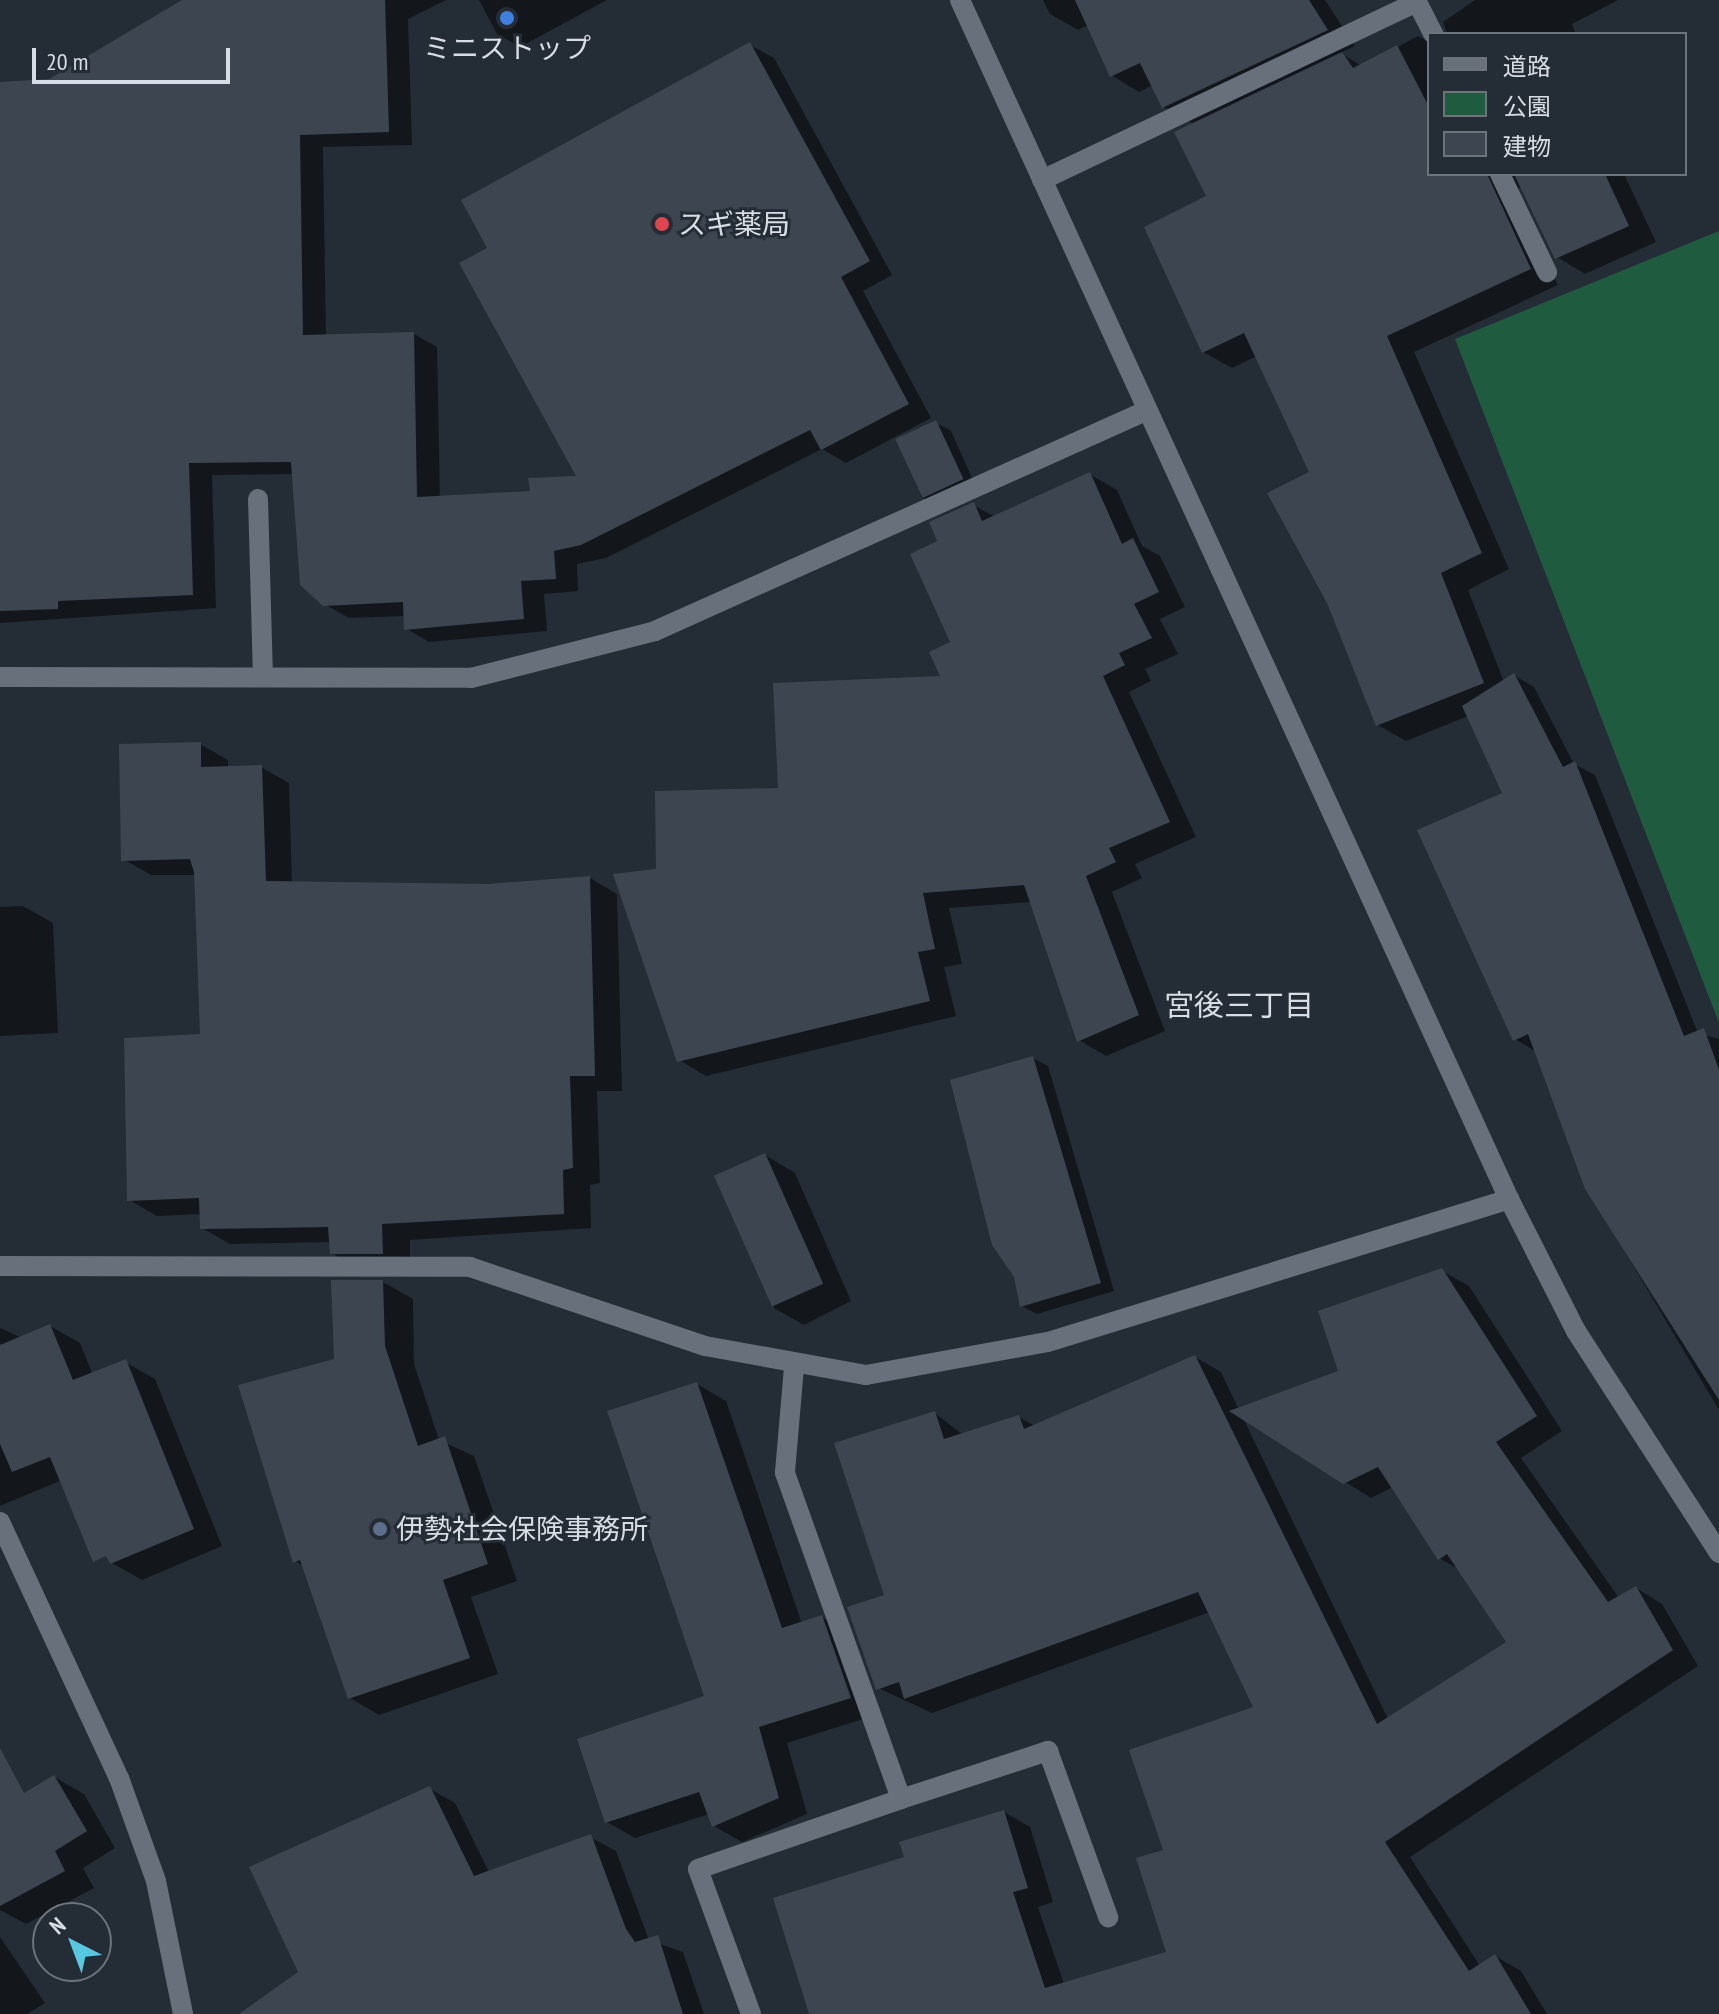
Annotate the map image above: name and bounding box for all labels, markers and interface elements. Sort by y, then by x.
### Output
marker: ミニストップ [498,9,516,27]
place label: ミニストップ [423,31,591,65]
scale bar [36,32,234,82]
legend [1427,32,1687,176]
text: 20 m [46,46,88,77]
text: 道路 [1503,51,1551,82]
text: 公園 [1503,91,1551,122]
text: 建物 [1503,131,1551,162]
place label: スギ薬局 [678,207,790,241]
marker: スギ薬局 [653,215,671,233]
district label: 宮後三丁目 [1164,987,1314,1023]
place label: 伊勢社会保険事務所 [396,1512,648,1546]
marker: 伊勢社会保険事務所 [371,1520,389,1538]
north arrow [32,1902,112,1982]
text: N [43,1911,71,1940]

